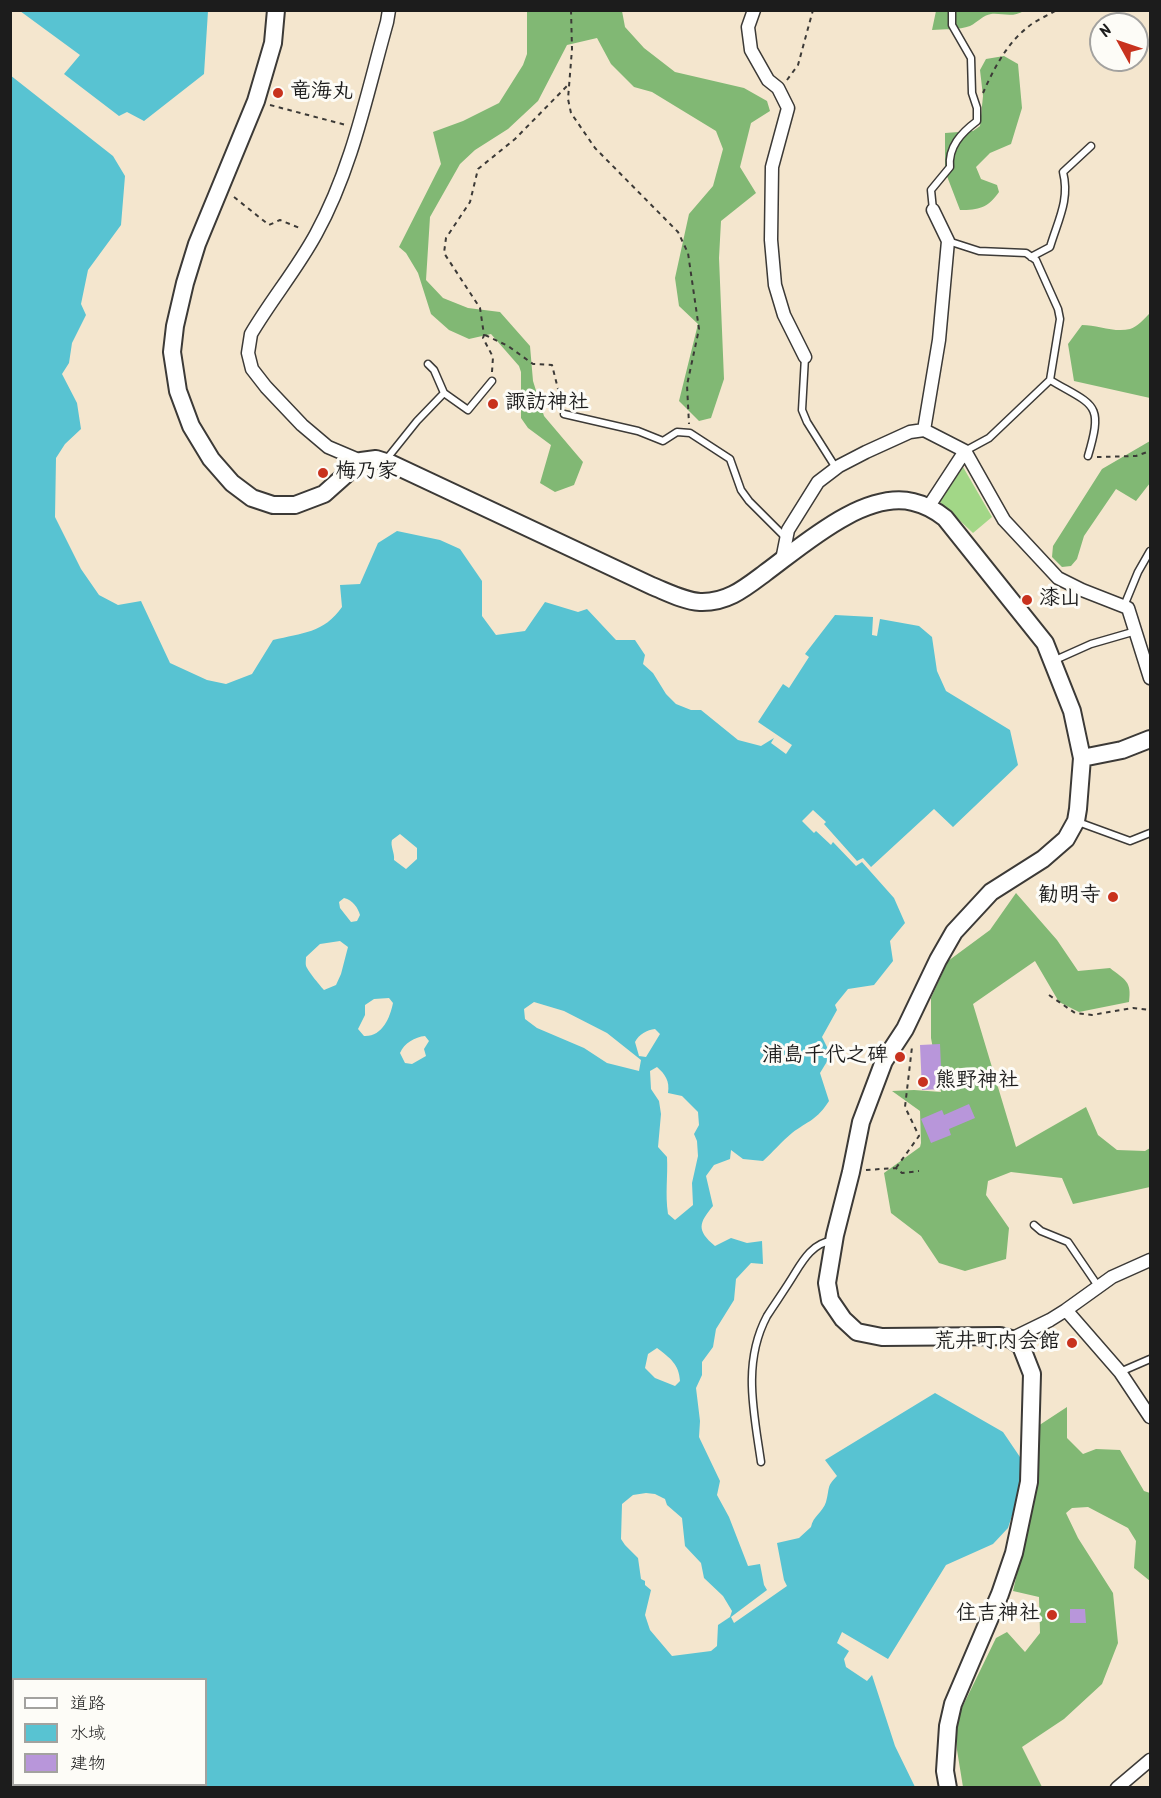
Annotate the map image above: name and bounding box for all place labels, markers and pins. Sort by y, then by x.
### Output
place label: 竜海丸 [290,80,353,106]
marker: 竜海丸 [271,86,285,100]
place label: 諏訪神社 [505,391,589,417]
marker: 諏訪神社 [486,397,500,411]
place label: 梅乃家 [335,460,398,486]
marker: 梅乃家 [316,466,330,480]
place label: 漆山 [1039,587,1081,613]
marker: 漆山 [1020,593,1034,607]
place label: 勧明寺 [1038,884,1101,910]
marker: 勧明寺 [1106,890,1120,904]
place label: 浦島千代之碑 [762,1044,888,1070]
marker: 浦島千代之碑 [893,1050,907,1064]
place label: 熊野神社 [935,1069,1019,1095]
marker: 熊野神社 [916,1075,930,1089]
place label: 荒井町内会館 [934,1330,1060,1356]
marker: 荒井町内会館 [1065,1336,1079,1350]
place label: 住吉神社 [956,1602,1040,1628]
marker: 住吉神社 [1045,1608,1059,1622]

